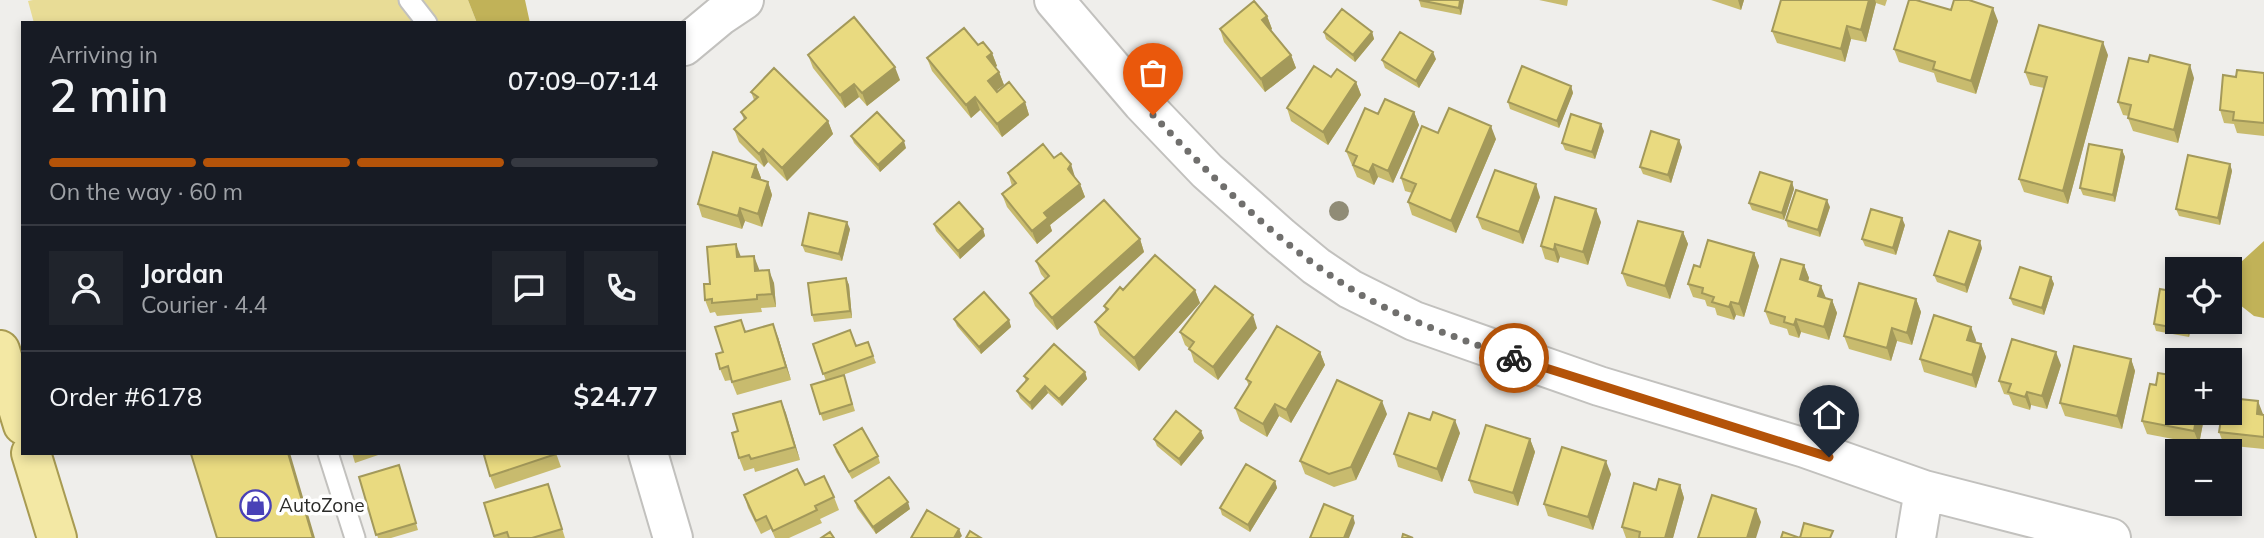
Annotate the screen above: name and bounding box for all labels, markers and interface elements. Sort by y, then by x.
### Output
text: Arriving in [49,40,158,69]
pin [1123,43,1183,115]
icon: bag [1134,54,1172,92]
text: 07:09–07:14 [508,64,658,97]
text: 2 min [49,66,168,124]
text: On the way · 60 m [49,177,243,206]
button: person [49,251,123,325]
button: chat [492,251,566,325]
button: phone [584,251,658,325]
text: Jordan [141,257,224,290]
map controls [2165,257,2242,516]
button: locate [2165,257,2242,334]
text: Courier · 4.4 [141,290,267,319]
courier [1479,323,1549,393]
icon: bike [1495,339,1533,377]
button: + [2165,348,2242,425]
text: Order #6178 [49,380,202,413]
text: $24.77 [574,380,658,413]
pin [1799,385,1859,457]
icon: home [1810,396,1848,434]
button: − [2165,439,2242,516]
shop icon: AutoZone [239,488,273,522]
place label: AutoZone [279,493,365,517]

